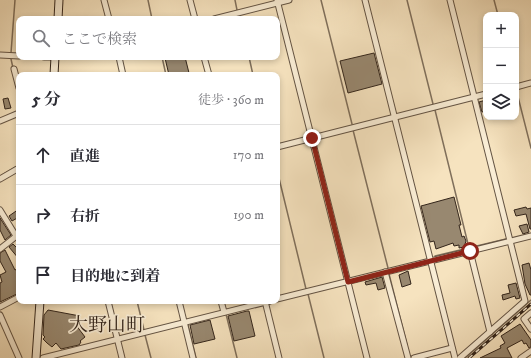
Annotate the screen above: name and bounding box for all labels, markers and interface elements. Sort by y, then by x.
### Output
map controls [483,12,519,120]
button: + [483,12,519,48]
search box [16,16,280,60]
icon: search [30,27,52,49]
text: ここで検索 [62,30,137,49]
button: − [483,48,519,84]
button: layers [483,84,519,120]
text: 5 分 [32,89,61,111]
text: 徒歩 · 360 m [198,92,264,108]
route end [303,129,321,147]
icon: ahead [32,144,54,166]
text: 直進 [70,147,100,166]
text: 170 m [233,147,264,163]
icon: right [32,204,54,226]
text: 右折 [70,207,100,226]
text: 190 m [233,207,264,223]
route start [461,242,479,260]
icon: arrive [32,264,54,286]
text: 目的地に到着 [70,267,160,286]
district label: 大野山町 [69,314,145,337]

